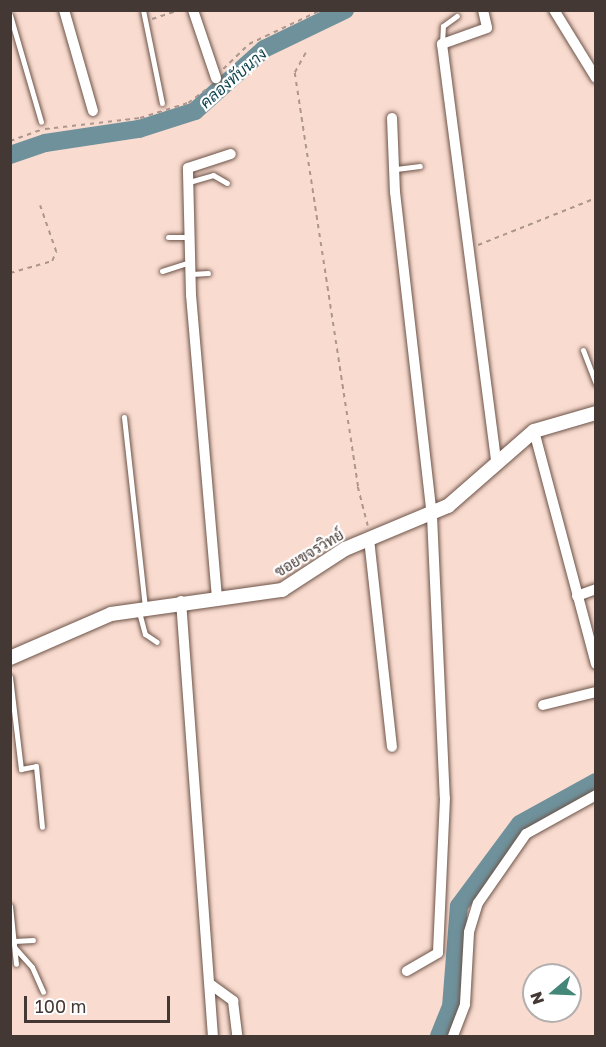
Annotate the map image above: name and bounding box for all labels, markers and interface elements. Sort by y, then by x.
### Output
water label: คลองทับนาง [196,44,270,112]
street label: ซอยขจรวิทย์ [271,525,347,581]
north arrow [522,963,582,1023]
scale bar [27,984,172,1022]
text: N [525,989,548,1007]
text: 100 m [35,995,86,1017]

